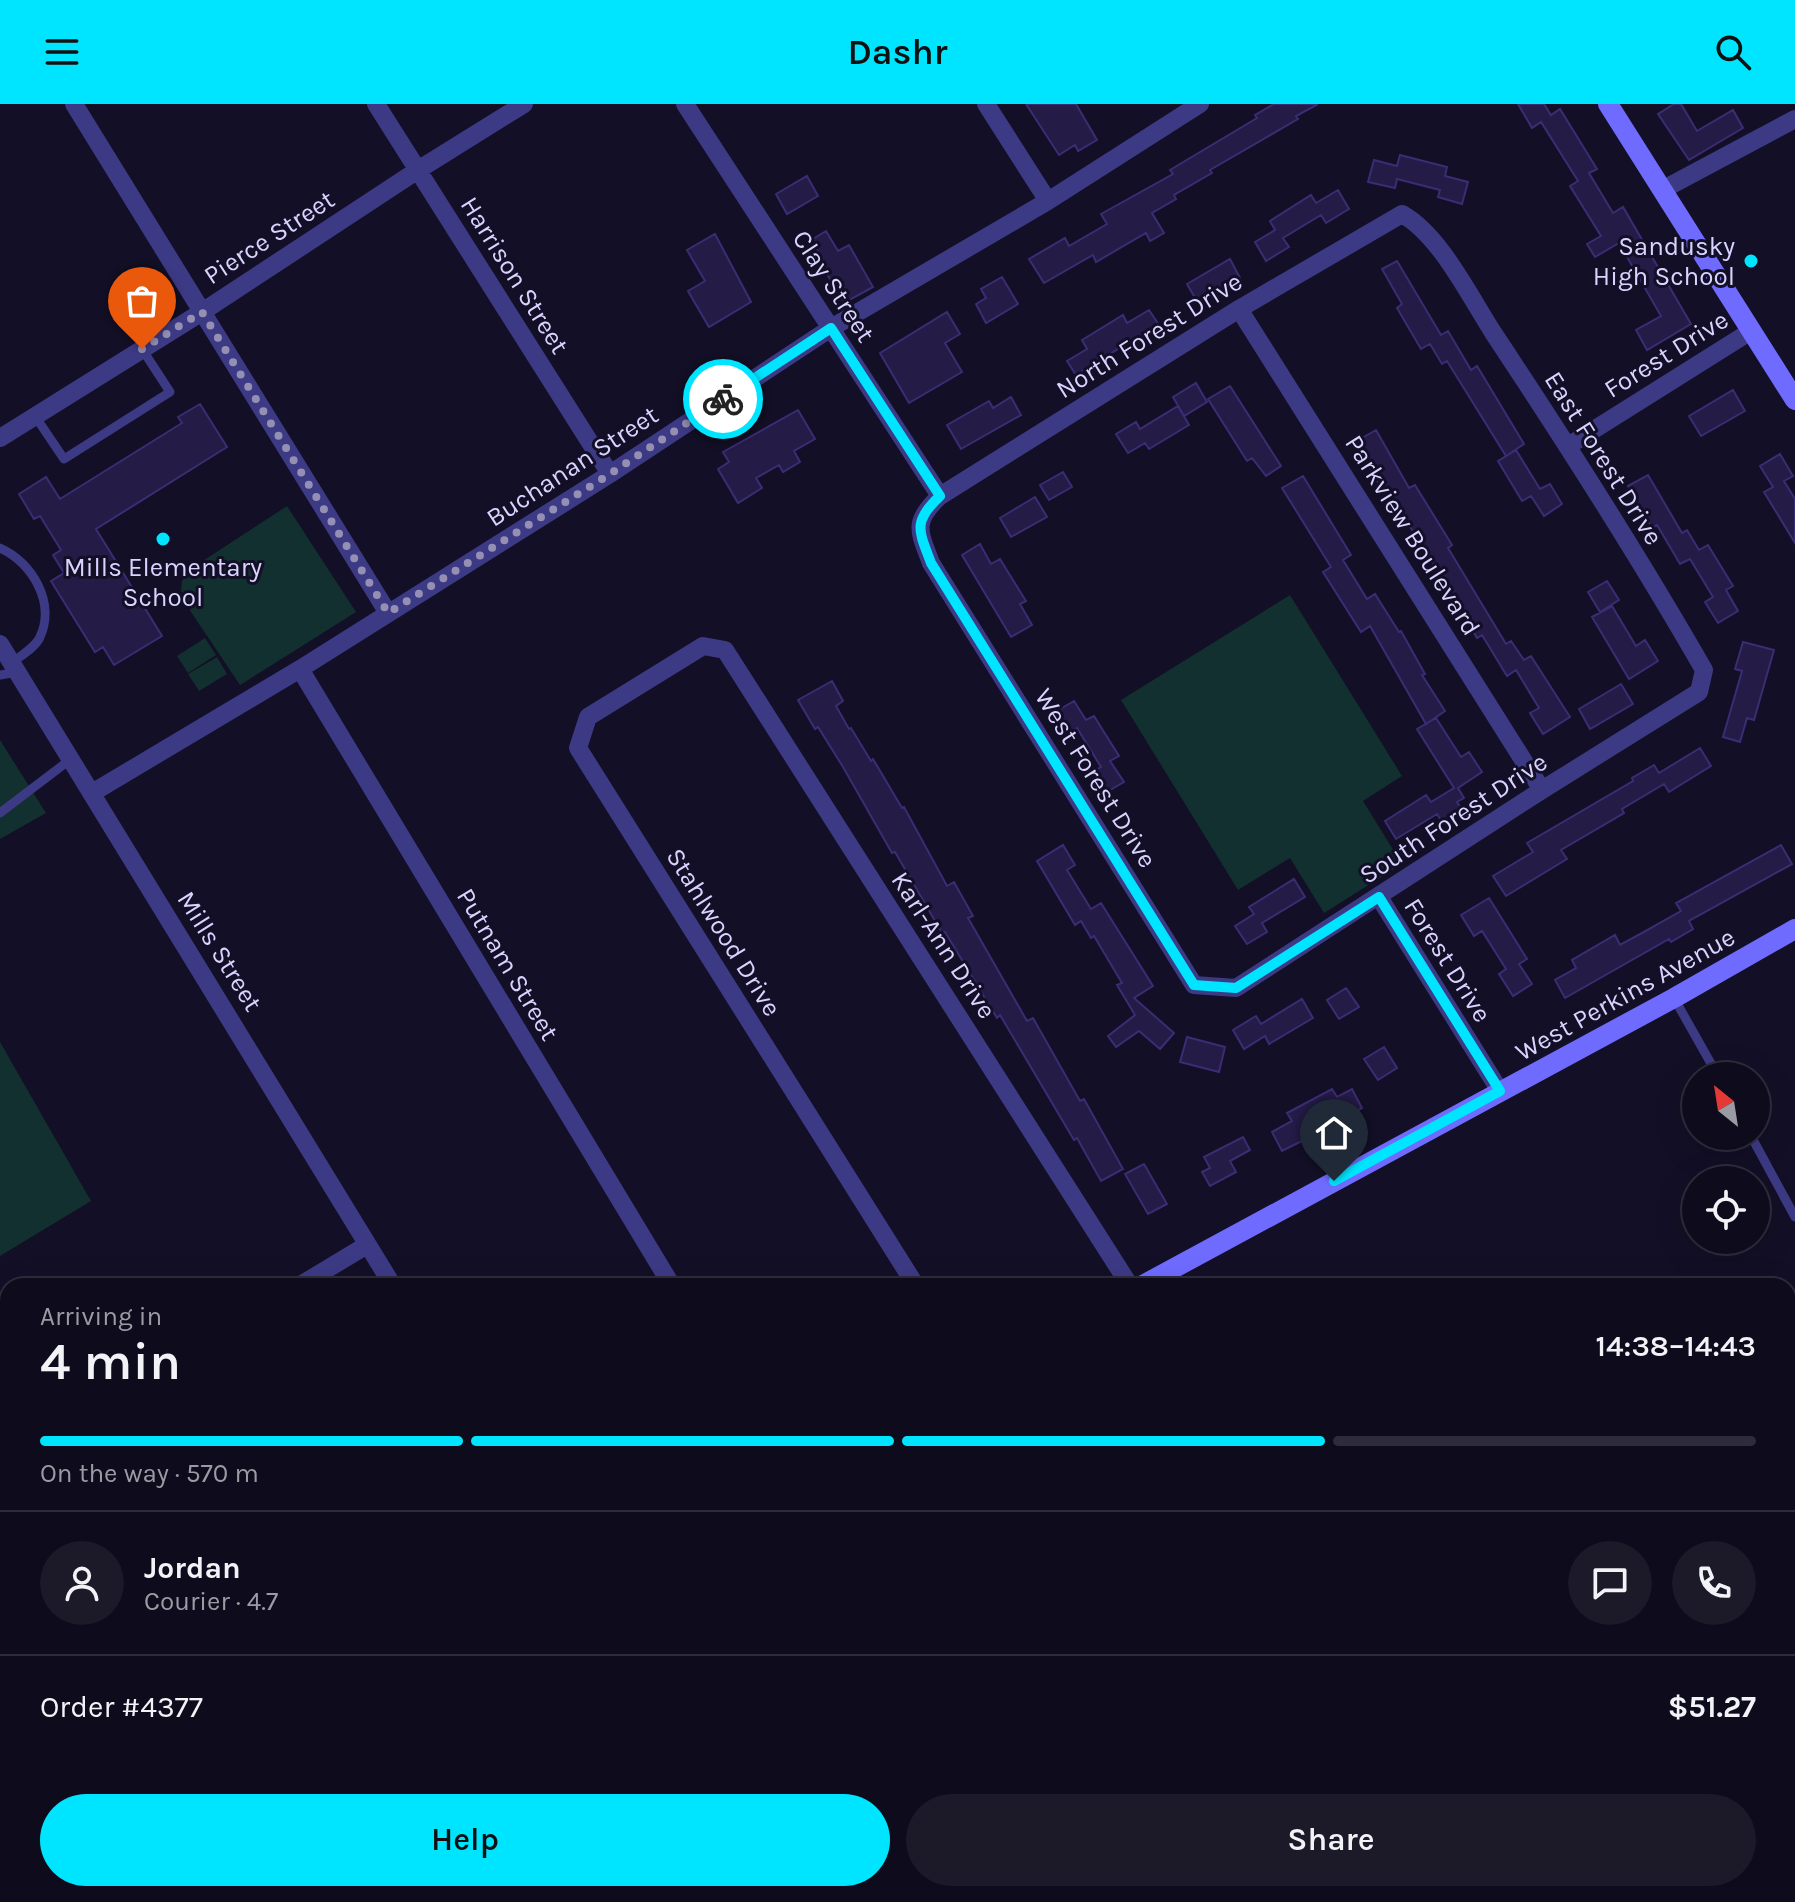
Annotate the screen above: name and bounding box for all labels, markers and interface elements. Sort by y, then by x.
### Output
icon: menu [40,30,84,74]
icon: search [1711,30,1755,74]
text: Dashr [847,31,948,73]
street label: Pierce Street [198,184,340,291]
street label: Harrison Street [454,191,575,360]
street label: Clay Street [786,224,881,348]
place label: Sandusky High School [1593,231,1735,292]
marker: Sandusky High School [1742,252,1760,270]
street label: North Forest Drive [1051,266,1248,405]
pin [108,267,176,349]
icon: bag [120,279,164,323]
street label: Forest Drive [1599,304,1734,405]
courier [683,359,763,439]
street label: East Forest Drive [1538,366,1669,551]
icon: bike [701,377,745,421]
street label: Buchanan Street [481,399,664,533]
street label: Parkview Boulevard [1338,429,1487,641]
marker: Mills Elementary School [154,530,172,548]
place label: Mills Elementary School [64,552,262,613]
street label: West Forest Drive [1028,683,1163,874]
street label: South Forest Drive [1354,746,1553,891]
street label: Stahlwood Drive [659,842,788,1022]
street label: Karl-Ann Drive [885,866,1003,1025]
street label: Putnam Street [450,883,565,1046]
street label: Mills Street [171,886,269,1017]
street label: Forest Drive [1397,893,1498,1028]
street label: West Perkins Avenue [1510,921,1740,1068]
north arrow [1682,1062,1770,1150]
map controls [1682,1062,1770,1254]
pin [1300,1099,1368,1181]
icon: home [1312,1111,1356,1155]
button: locate [1682,1166,1770,1254]
text: Arriving in [40,1301,162,1332]
text: 14:38–14:43 [1596,1328,1756,1364]
text: 4 min [40,1331,181,1392]
text: On the way · 570 m [40,1458,259,1489]
button: person [40,1541,124,1625]
button: chat [1568,1541,1652,1625]
button: phone [1672,1541,1756,1625]
text: Jordan [144,1550,241,1586]
text: Courier · 4.7 [144,1586,278,1617]
text: Order #4377 [40,1689,203,1725]
text: $51.27 [1668,1689,1756,1725]
button: Help [40,1794,890,1886]
button: Share [906,1794,1756,1886]

